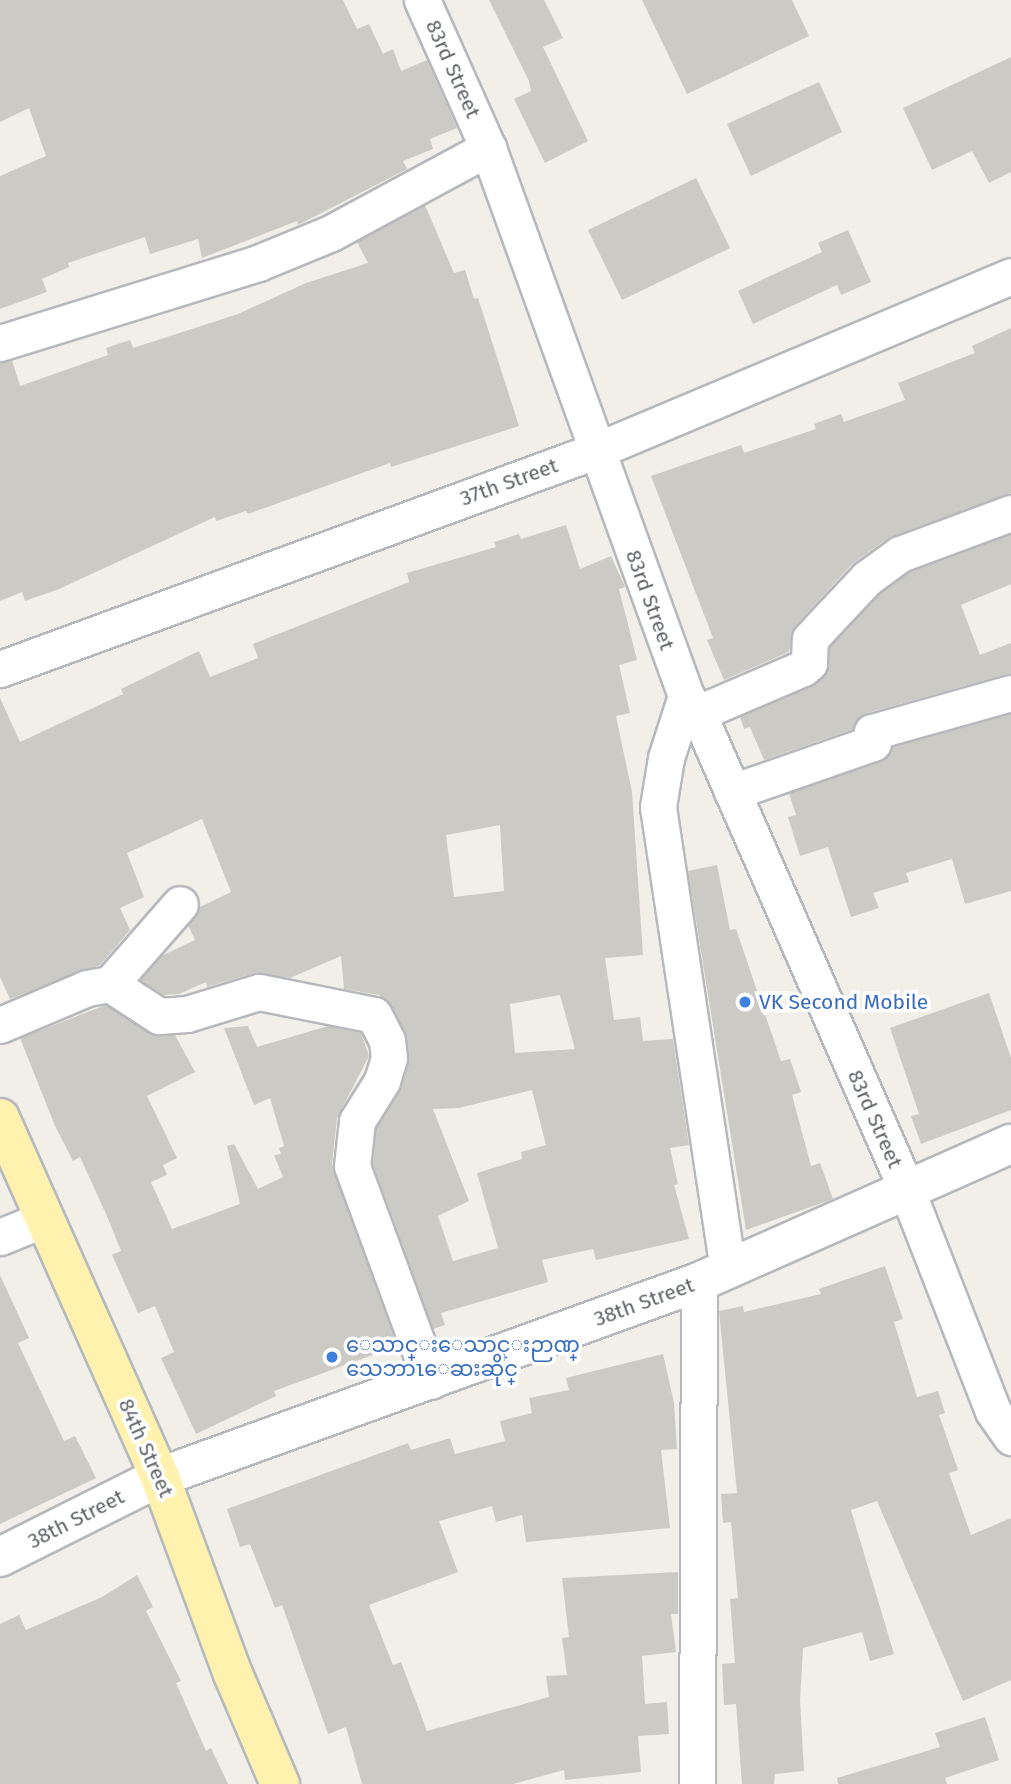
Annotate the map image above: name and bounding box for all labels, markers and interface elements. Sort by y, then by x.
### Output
street label: 83rd Street [420,16,486,122]
street label: 37th Street [457,453,561,511]
street label: 83rd Street [620,547,680,653]
place label: VK Second Mobile [759,989,928,1015]
marker: VK Second Mobile [737,994,753,1010]
street label: 83rd Street [842,1066,908,1172]
street label: 38th Street [591,1272,697,1332]
place label: ေသာင္းေသာင္းဉာဏ္ သေဘာၤေဆးဆိုင္ [346,1332,580,1382]
marker: ေသာင္းေသာင္းဉာဏ္ သေဘာၤေဆးဆိုင္ [324,1349,340,1365]
street label: 84th Street [113,1395,179,1501]
street label: 38th Street [24,1484,128,1554]

